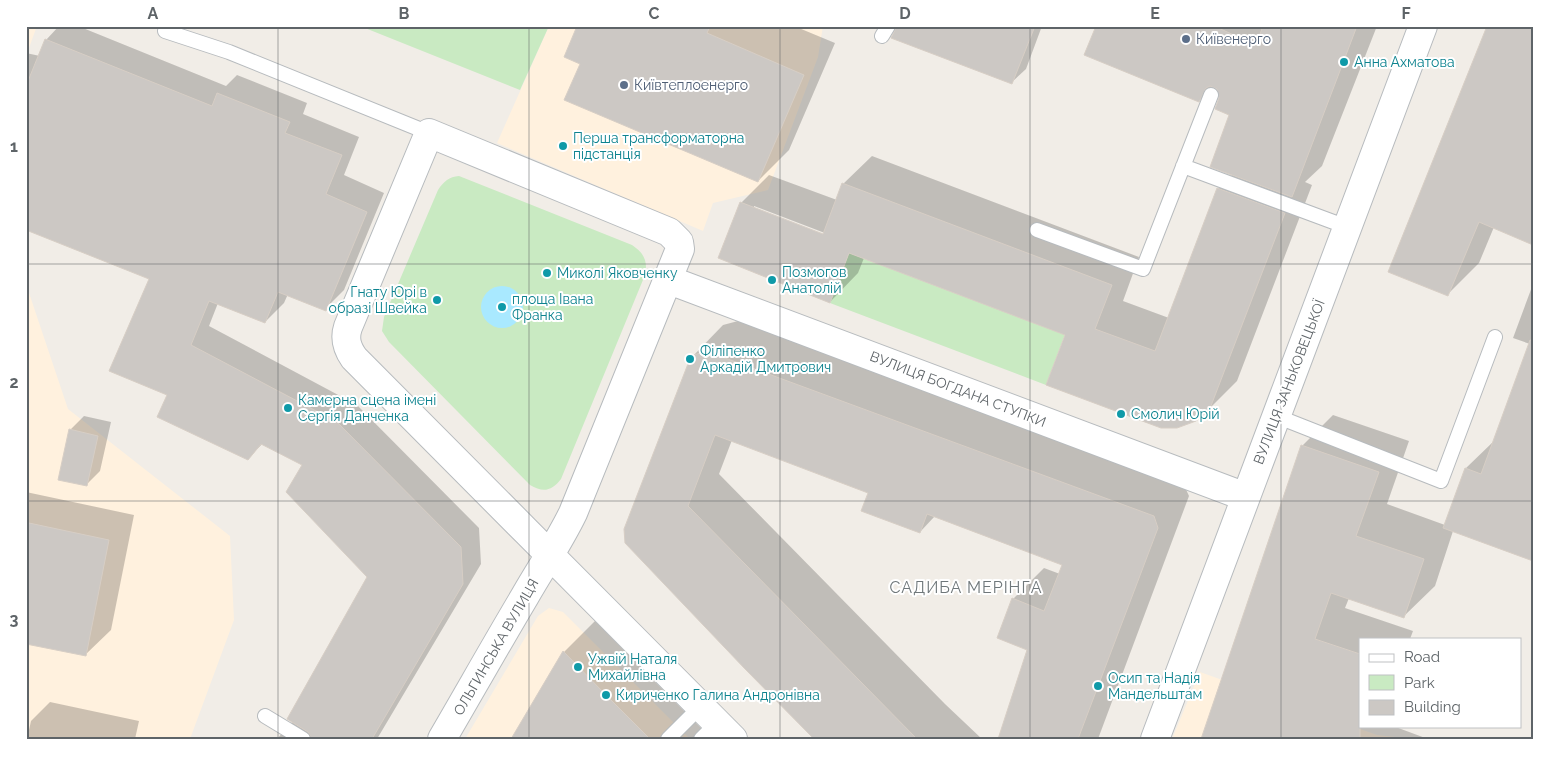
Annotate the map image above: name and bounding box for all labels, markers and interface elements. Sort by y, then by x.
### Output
text: A [148,4,159,23]
text: B [399,4,410,23]
text: C [649,4,660,23]
text: D [899,4,911,23]
text: E [1150,4,1160,23]
text: F [1401,4,1411,23]
place label: Київенерго [1196,31,1271,47]
marker: Київенерго [1180,33,1192,45]
place label: Анна Ахматова [1354,54,1455,70]
marker: Анна Ахматова [1338,56,1350,68]
place label: Київтеплоенерго [634,77,748,93]
marker: Київтеплоенерго [618,79,630,91]
place label: Перша трансформаторна підстанція [573,130,744,162]
text: 1 [10,137,18,156]
marker: Перша трансформаторна підстанція [557,140,569,152]
place label: Позмогов Анатолій [782,264,846,296]
place label: Миколі Яковченку [557,265,678,281]
marker: Миколі Яковченку [541,267,553,279]
marker: Позмогов Анатолій [766,274,778,286]
place label: Гнату Юрі в образі Швейка [329,284,427,316]
place label: площа Івана Франка [512,291,593,323]
marker: Гнату Юрі в образі Швейка [431,294,443,306]
street label: ВУЛИЦЯ ЗАНЬКОВЕЦЬКОЇ [1248,296,1328,467]
marker: площа Івана Франка [496,301,508,313]
place label: Філіпенко Аркадій Дмитрович [700,343,831,375]
street label: ВУЛИЦЯ БОГДАНА СТУПКИ [868,348,1048,430]
marker: Філіпенко Аркадій Дмитрович [684,353,696,365]
text: 2 [9,373,19,392]
place label: Камерна сцена імені Сергія Данченка [298,392,436,424]
marker: Камерна сцена імені Сергія Данченка [282,402,294,414]
place label: Смолич Юрій [1131,406,1220,422]
marker: Смолич Юрій [1115,408,1127,420]
street label: ОЛЬГИНСЬКА ВУЛИЦЯ [450,576,542,718]
district label: САДИБА МЕРІНГА [890,578,1042,597]
text: 3 [10,610,19,629]
legend [1359,638,1522,728]
text: Road [1404,648,1440,666]
place label: Ужвій Наталя Михайлівна [588,651,677,683]
marker: Ужвій Наталя Михайлівна [572,661,584,673]
place label: Осип та Надія Мандельштам [1108,670,1202,702]
text: Park [1404,674,1435,692]
marker: Осип та Надія Мандельштам [1092,680,1104,692]
place label: Кириченко Галина Андронівна [616,687,820,703]
marker: Кириченко Галина Андронівна [600,689,612,701]
text: Building [1404,698,1461,716]

